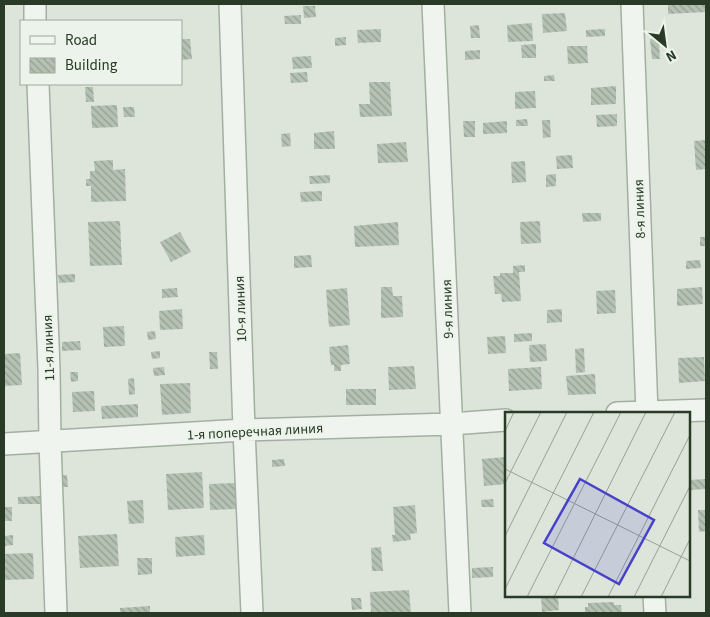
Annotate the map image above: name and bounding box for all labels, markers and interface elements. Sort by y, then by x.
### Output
legend [20,20,182,85]
north arrow [640,20,690,70]
text: Road [65,30,97,51]
text: N [662,44,680,66]
text: Building [65,55,118,76]
street label: 8-я линия [629,179,651,239]
street label: 10-я линия [230,275,252,343]
street label: 9-я линия [437,279,459,339]
street label: 11-я линия [38,314,60,382]
inset map [505,412,690,597]
street label: 1-я поперечная линия [186,418,324,446]

